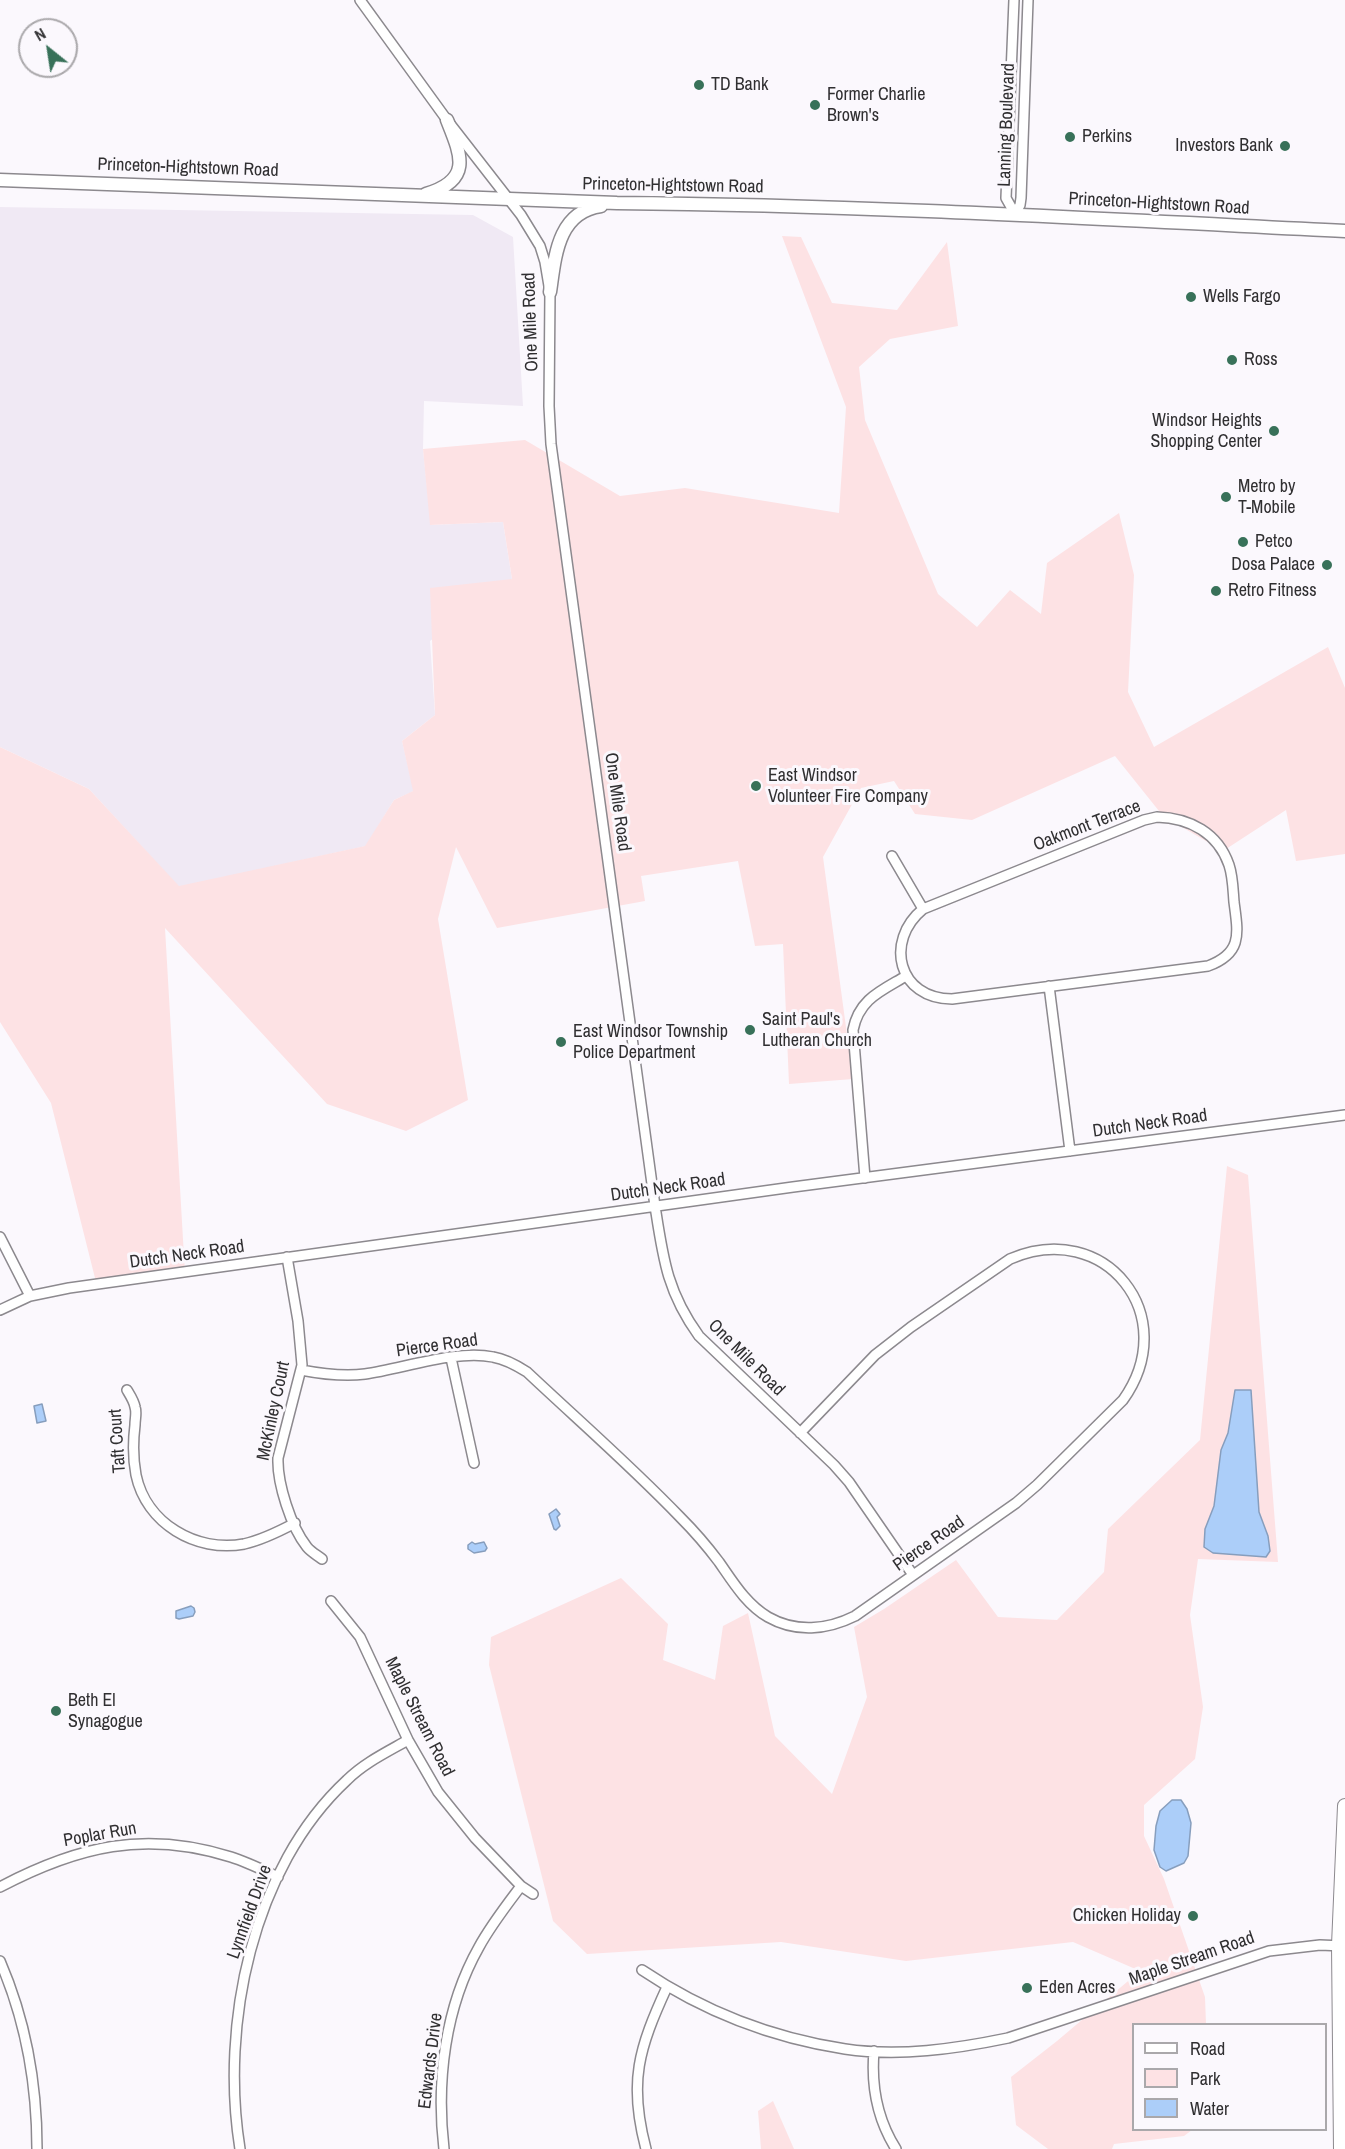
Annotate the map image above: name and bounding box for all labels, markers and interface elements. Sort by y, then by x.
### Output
north arrow [18,18,78,78]
text: N [30,22,50,46]
street label: Lanning Boulevard [994,63,1020,187]
place label: TD Bank [711,74,768,96]
marker: TD Bank [692,78,706,92]
place label: Former Charlie Brown's [827,84,926,127]
marker: Former Charlie Brown's [808,98,822,112]
place label: Perkins [1082,126,1132,148]
marker: Perkins [1063,130,1077,144]
place label: Investors Bank [1175,135,1273,157]
marker: Investors Bank [1278,139,1292,153]
street label: Princeton-Hightstown Road [97,154,279,182]
street label: Princeton-Hightstown Road [582,174,764,198]
street label: Princeton-Hightstown Road [1068,188,1250,220]
street label: One Mile Road [518,272,544,372]
place label: Wells Fargo [1203,286,1281,308]
marker: Wells Fargo [1184,290,1198,304]
place label: Ross [1244,349,1278,371]
marker: Ross [1225,353,1239,367]
place label: Windsor Heights Shopping Center [1150,410,1262,452]
marker: Windsor Heights Shopping Center [1267,424,1281,438]
place label: Metro by T-Mobile [1238,476,1295,518]
marker: Metro by T-Mobile [1219,490,1233,504]
place label: Petco [1255,531,1293,553]
marker: Petco [1236,535,1250,549]
place label: Dosa Palace [1231,554,1315,576]
marker: Dosa Palace [1320,558,1334,572]
place label: Retro Fitness [1228,580,1317,602]
marker: Retro Fitness [1209,584,1223,598]
street label: One Mile Road [599,751,635,853]
place label: East Windsor Volunteer Fire Company [768,765,928,808]
marker: East Windsor Volunteer Fire Company [749,779,763,793]
street label: Oakmont Terrace [1030,796,1144,856]
place label: Saint Paul's Lutheran Church [762,1009,872,1052]
place label: East Windsor Township Police Department [573,1021,728,1064]
marker: Saint Paul's Lutheran Church [743,1023,757,1037]
marker: East Windsor Township Police Department [554,1035,568,1049]
street label: Dutch Neck Road [1091,1105,1209,1143]
street label: Dutch Neck Road [609,1169,727,1207]
street label: Dutch Neck Road [128,1236,246,1274]
street label: One Mile Road [703,1315,789,1401]
street label: Pierce Road [395,1330,479,1362]
street label: McKinley Court [253,1359,295,1463]
street label: Taft Court [105,1408,131,1474]
street label: Pierce Road [889,1512,969,1576]
street label: Maple Stream Road [380,1654,458,1780]
place label: Beth El Synagogue [68,1690,143,1732]
marker: Beth El Synagogue [49,1704,63,1718]
street label: Poplar Run [62,1818,138,1852]
street label: Lynnfield Drive [223,1862,277,1962]
place label: Chicken Holiday [1073,1905,1181,1927]
marker: Chicken Holiday [1186,1909,1200,1923]
street label: Maple Stream Road [1126,1927,1258,1991]
place label: Eden Acres [1039,1977,1115,1999]
marker: Eden Acres [1020,1981,1034,1995]
street label: Edwards Drive [414,2012,448,2110]
legend [1132,2023,1327,2131]
text: Road [1190,2036,1225,2061]
text: Park [1190,2066,1220,2091]
text: Water [1190,2096,1229,2121]

